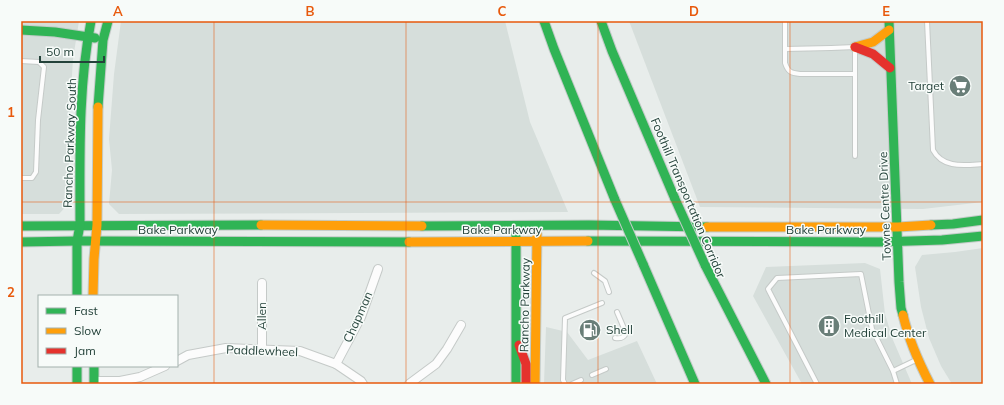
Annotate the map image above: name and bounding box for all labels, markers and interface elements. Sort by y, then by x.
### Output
text: A [113,3,123,19]
text: B [306,3,315,19]
text: C [498,3,507,19]
text: D [689,3,699,19]
text: E [882,3,890,19]
scale bar [40,38,104,64]
text: 50 m [46,44,74,59]
supermarket icon: Target [947,73,973,99]
street label: Rancho Parkway South [60,78,79,208]
place label: Target [908,78,944,93]
text: 1 [7,104,15,120]
street label: Foothill Transportation Corridor [648,115,729,281]
street label: Towne Centre Drive [875,151,894,261]
street label: Bake Parkway [138,222,219,237]
street label: Bake Parkway [462,222,543,237]
street label: Bake Parkway [786,222,867,237]
street label: Rancho Parkway [516,257,533,352]
text: 2 [7,284,15,300]
street label: Chapman [340,289,375,345]
legend [38,295,178,367]
street label: Allen [254,302,269,330]
text: Fast [74,303,98,318]
place label: Foothill Medical Center [844,311,927,340]
building icon: Foothill Medical Center [816,313,842,339]
fuel station icon: Shell [577,317,603,343]
place label: Shell [606,322,633,337]
text: Slow [74,323,102,338]
street label: Paddlewheel [226,342,298,359]
text: Jam [74,343,96,358]

